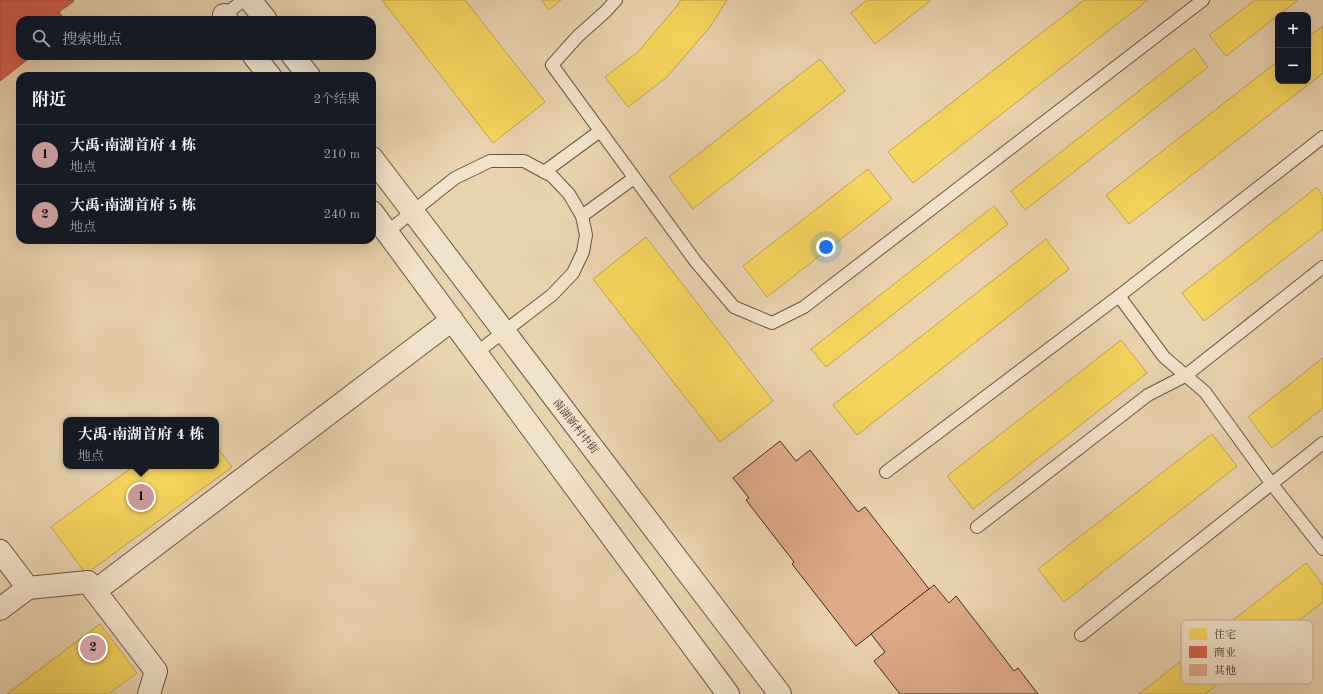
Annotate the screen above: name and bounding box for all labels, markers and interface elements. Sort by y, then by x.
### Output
map controls [1275,12,1311,84]
button: + [1275,12,1311,48]
search box [16,16,376,60]
icon: search [30,27,52,49]
text: 搜索地点 [62,33,122,48]
button: − [1275,48,1311,84]
text: 附近 [32,92,66,109]
text: 2个结果 [313,93,360,106]
text: 大禹·南湖首府 4 栋 [70,139,196,154]
text: 1 [41,148,49,161]
text: 210 m [323,148,360,161]
text: 地点 [70,161,96,174]
text: 大禹·南湖首府 5 栋 [70,199,196,214]
text: 2 [41,208,49,221]
text: 240 m [323,208,360,221]
text: 地点 [70,221,96,234]
your location [816,237,836,257]
street label: 南湖新村中街 [550,396,601,456]
popup [63,417,219,469]
text: 大禹·南湖首府 4 栋 [78,428,204,443]
text: 地点 [78,450,104,463]
pin: 1 [128,482,154,512]
legend [1181,620,1313,684]
text: 住宅 [1214,628,1236,641]
pin: 2 [80,633,106,663]
text: 商业 [1214,646,1236,659]
text: 其他 [1214,664,1236,677]

